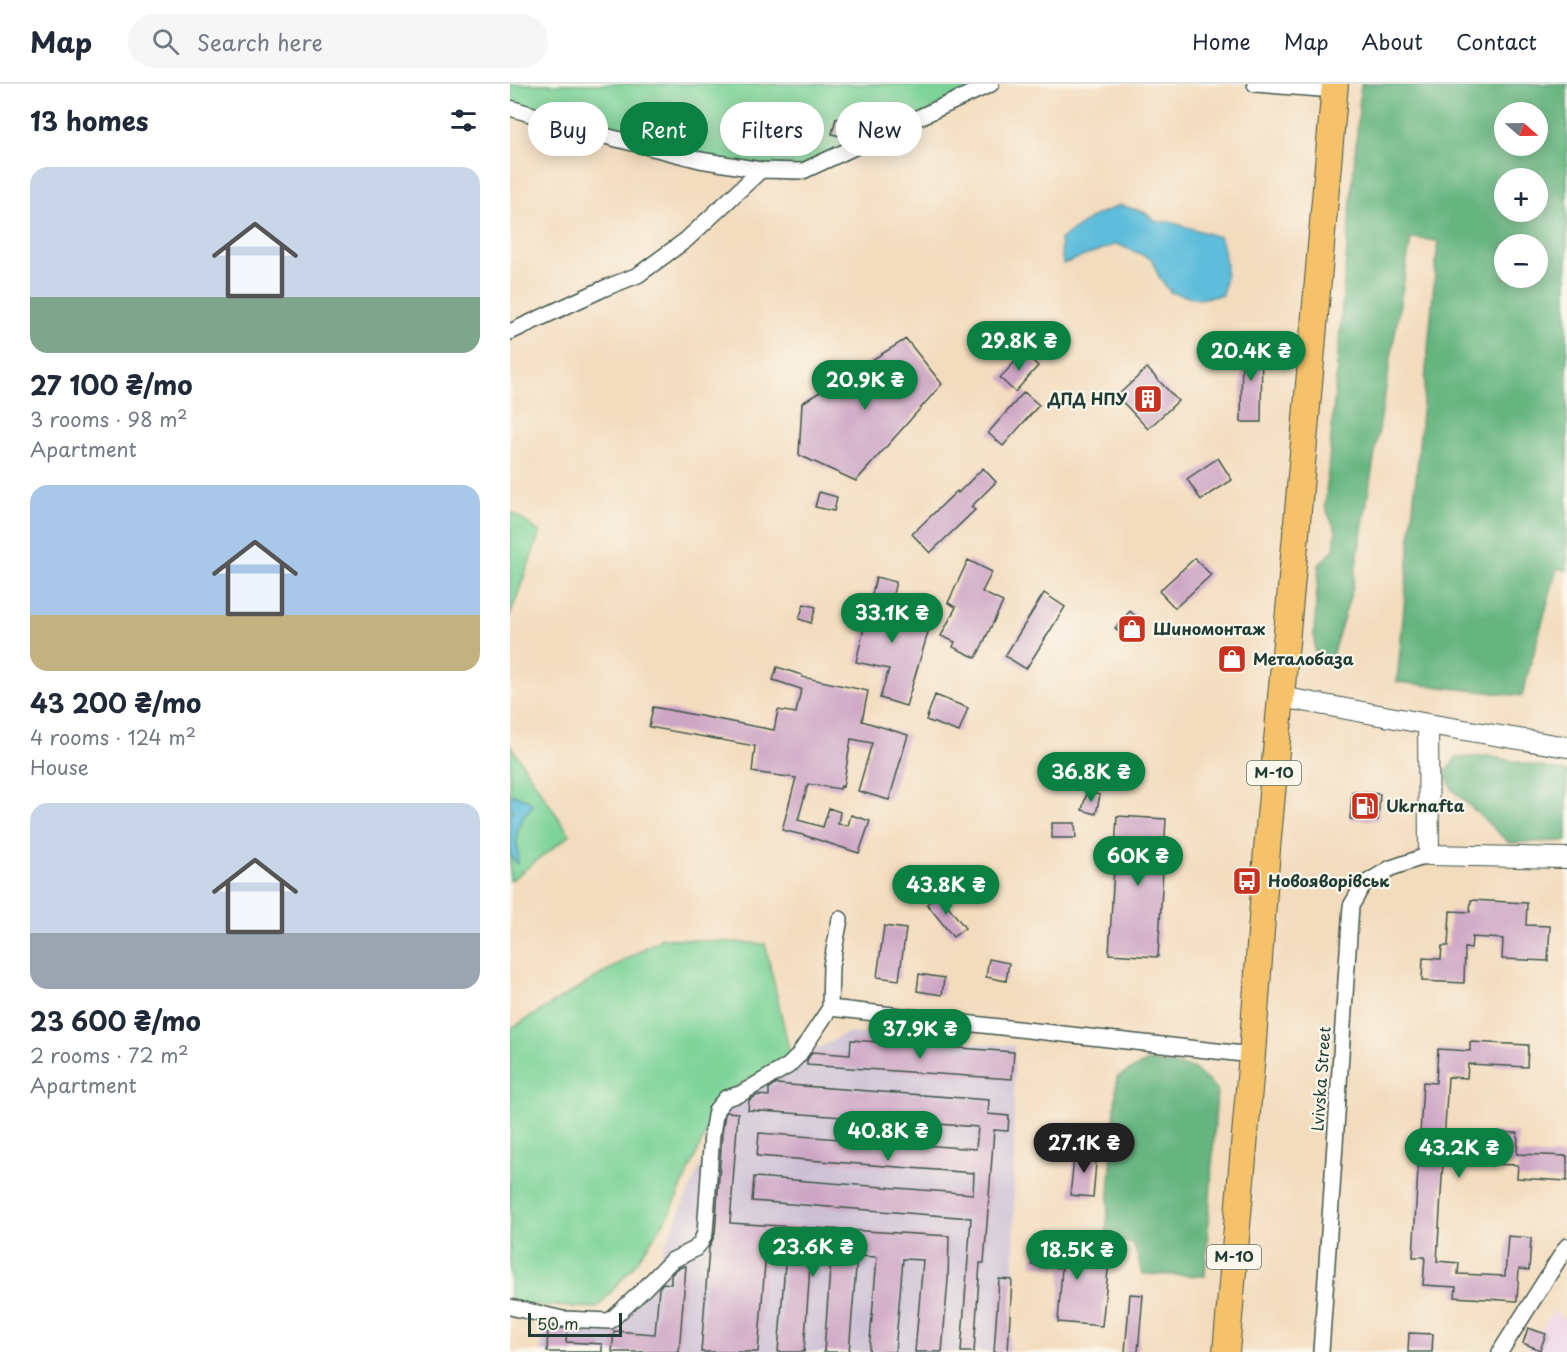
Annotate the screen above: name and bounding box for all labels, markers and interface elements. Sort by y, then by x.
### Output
search box [128,14,548,68]
text: Map [30,20,92,63]
icon: search [149,25,182,58]
text: Search here [197,25,323,58]
text: Home [1192,25,1251,57]
text: Map [1284,25,1329,57]
text: About [1362,25,1423,57]
text: Contact [1456,25,1537,57]
text: 13 homes [30,101,148,140]
chip: Buy [528,102,608,156]
chip: Rent [620,102,708,156]
chip: Filters [720,102,824,156]
chip: New [836,102,922,156]
north arrow [1494,102,1548,156]
map controls [1494,102,1548,288]
icon: filters [447,104,480,137]
button: + [1494,168,1548,222]
icon: home [201,206,309,314]
button: − [1494,234,1548,288]
pin: 29.8K ₴ [964,321,1074,372]
text: 29.8K ₴ [981,325,1057,355]
pin: 20.4K ₴ [1196,331,1306,382]
text: 20.4K ₴ [1211,335,1291,365]
pin: 20.9K ₴ [810,360,920,411]
text: 20.9K ₴ [826,364,904,394]
text: 27 100 ₴/mo [30,365,193,404]
building icon: ДПД НПУ [1132,383,1164,415]
place label: ДПД НПУ [1047,386,1128,410]
text: 3 rooms · 98 m² [30,404,188,434]
text: Apartment [30,434,137,464]
icon: home [201,524,309,632]
pin: 33.1K ₴ [837,593,947,644]
text: 33.1K ₴ [855,597,929,627]
shop icon: Шиномонтаж [1116,613,1148,645]
place label: Шиномонтаж [1153,616,1266,640]
shop icon: Металобаза [1216,643,1248,675]
place label: Металобаза [1253,646,1354,670]
text: 43 200 ₴/mo [30,683,201,722]
text: 4 rooms · 124 m² [30,722,196,752]
text: House [30,752,89,782]
pin: 36.8K ₴ [1036,752,1146,803]
text: 36.8K ₴ [1051,756,1131,786]
road number: М-10 [1247,761,1301,785]
fuel station icon: Ukrnafta [1349,790,1381,822]
place label: Ukrnafta [1386,793,1465,817]
pin: 60K ₴ [1096,836,1180,887]
text: 60K ₴ [1107,840,1169,870]
icon: home [201,842,309,950]
pin: 43.8K ₴ [891,865,1001,916]
bus stop icon: Новояворівськ [1231,865,1263,897]
place label: Новояворівськ [1268,868,1390,892]
text: 43.8K ₴ [906,869,986,899]
text: 23 600 ₴/mo [30,1001,201,1040]
pin: 37.9K ₴ [865,1009,975,1060]
text: 37.9K ₴ [883,1013,957,1043]
street label: Lvivska Street [1304,1026,1336,1132]
text: 2 rooms · 72 m² [30,1040,189,1070]
text: Apartment [30,1070,137,1100]
pin: 40.8K ₴ [833,1111,943,1162]
text: 40.8K ₴ [847,1115,929,1145]
pin: 27.1K ₴ [1029,1123,1139,1174]
text: 27.1K ₴ [1048,1127,1120,1157]
pin: 43.2K ₴ [1404,1128,1514,1179]
text: 43.2K ₴ [1419,1132,1499,1162]
pin: 23.6K ₴ [758,1227,868,1278]
pin: 18.5K ₴ [1022,1230,1132,1281]
text: 23.6K ₴ [773,1231,853,1261]
text: 18.5K ₴ [1040,1234,1114,1264]
road number: М-10 [1207,1245,1261,1269]
scale bar [528,1310,622,1338]
text: 50 m [537,1311,578,1335]

